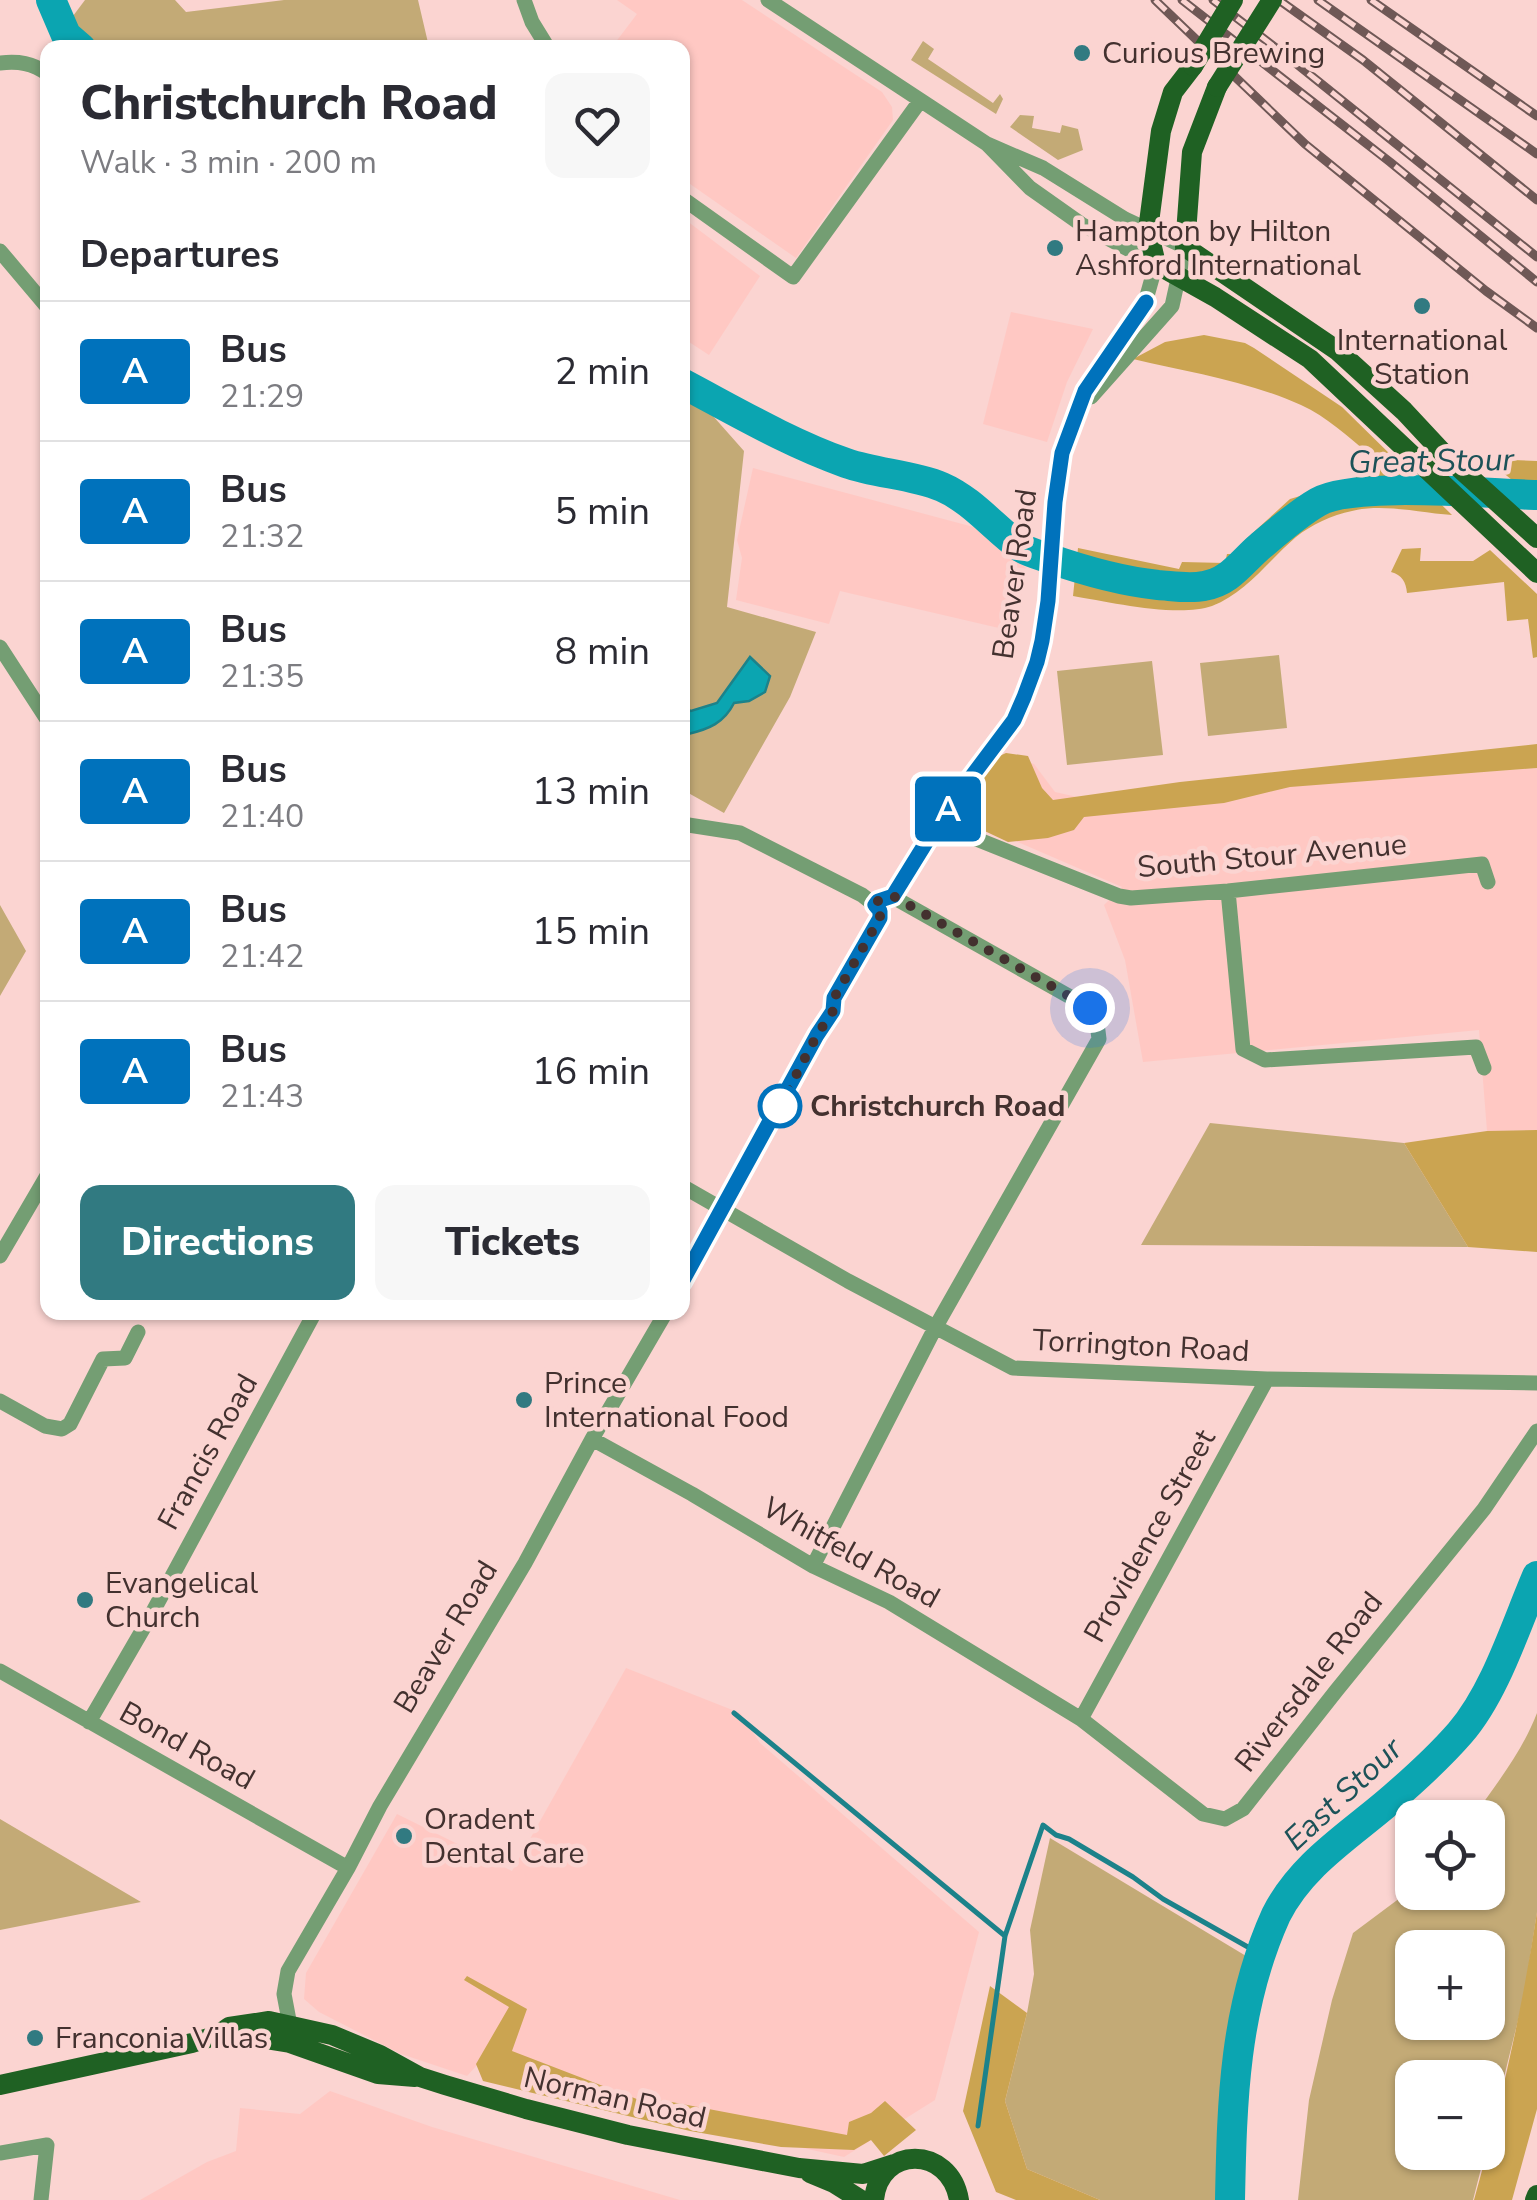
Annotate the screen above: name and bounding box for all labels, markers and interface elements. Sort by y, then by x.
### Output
place label: Curious Brewing [1102,33,1325,74]
marker: Curious Brewing [1071,42,1093,64]
text: Christchurch Road [80,70,498,136]
button: heart [545,73,650,178]
text: Walk · 3 min · 200 m [80,141,377,184]
place label: Hampton by Hilton Ashford International [1075,211,1361,286]
text: Departures [80,229,279,280]
marker: Hampton by Hilton Ashford International [1044,237,1066,259]
marker: International Station [1411,295,1433,317]
place label: International Station [1337,320,1507,395]
text: Bus [220,324,287,375]
text: 2 min [555,346,650,397]
text: A [122,348,148,395]
text: 21:29 [220,375,304,418]
water label: Great Stour [1348,438,1516,484]
text: Bus [220,464,287,515]
text: 5 min [555,486,650,537]
street label: Beaver Road [983,486,1047,662]
text: A [122,488,148,535]
text: 21:32 [220,515,304,558]
text: Bus [220,604,287,655]
text: 8 min [555,626,650,677]
text: A [122,628,148,675]
text: 21:35 [220,655,304,698]
text: Bus [220,744,287,795]
text: 13 min [532,766,650,817]
text: A [122,768,148,815]
line badge: A [916,776,980,842]
text: A [935,786,961,833]
text: 21:40 [220,795,304,838]
street label: South Stour Avenue [1136,824,1408,888]
text: Bus [220,884,287,935]
text: 15 min [532,906,650,957]
text: A [122,908,148,955]
text: 21:42 [220,935,304,978]
your location [1065,983,1115,1033]
text: Bus [220,1024,287,1075]
text: 16 min [532,1046,650,1097]
text: A [122,1048,148,1095]
text: 21:43 [220,1075,304,1118]
marker: Christchurch Road [759,1085,801,1127]
place label: Christchurch Road [810,1086,1065,1127]
button: Directions [80,1185,355,1300]
button: Tickets [375,1185,650,1300]
street label: Torrington Road [1032,1320,1250,1372]
place label: Prince International Food [544,1363,789,1438]
street label: Francis Road [148,1367,268,1537]
marker: Prince International Food [513,1389,535,1411]
street label: Providence Street [1074,1422,1226,1650]
street label: Whitfeld Road [755,1487,947,1619]
street label: Beaver Road [384,1553,508,1721]
place label: Evangelical Church [105,1563,258,1638]
street label: Riversdale Road [1225,1583,1393,1781]
marker: Evangelical Church [74,1589,96,1611]
street label: Bond Road [112,1692,262,1800]
water label: East Stour [1274,1727,1413,1860]
place label: Oradent Dental Care [424,1799,584,1874]
map controls [1395,1800,1505,2170]
button: locate [1395,1800,1505,1910]
marker: Oradent Dental Care [393,1825,415,1847]
button: + [1395,1930,1505,2040]
place label: Franconia Villas [55,2018,268,2059]
marker: Franconia Villas [24,2027,46,2049]
street label: Norman Road [520,2057,710,2139]
button: − [1395,2060,1505,2170]

